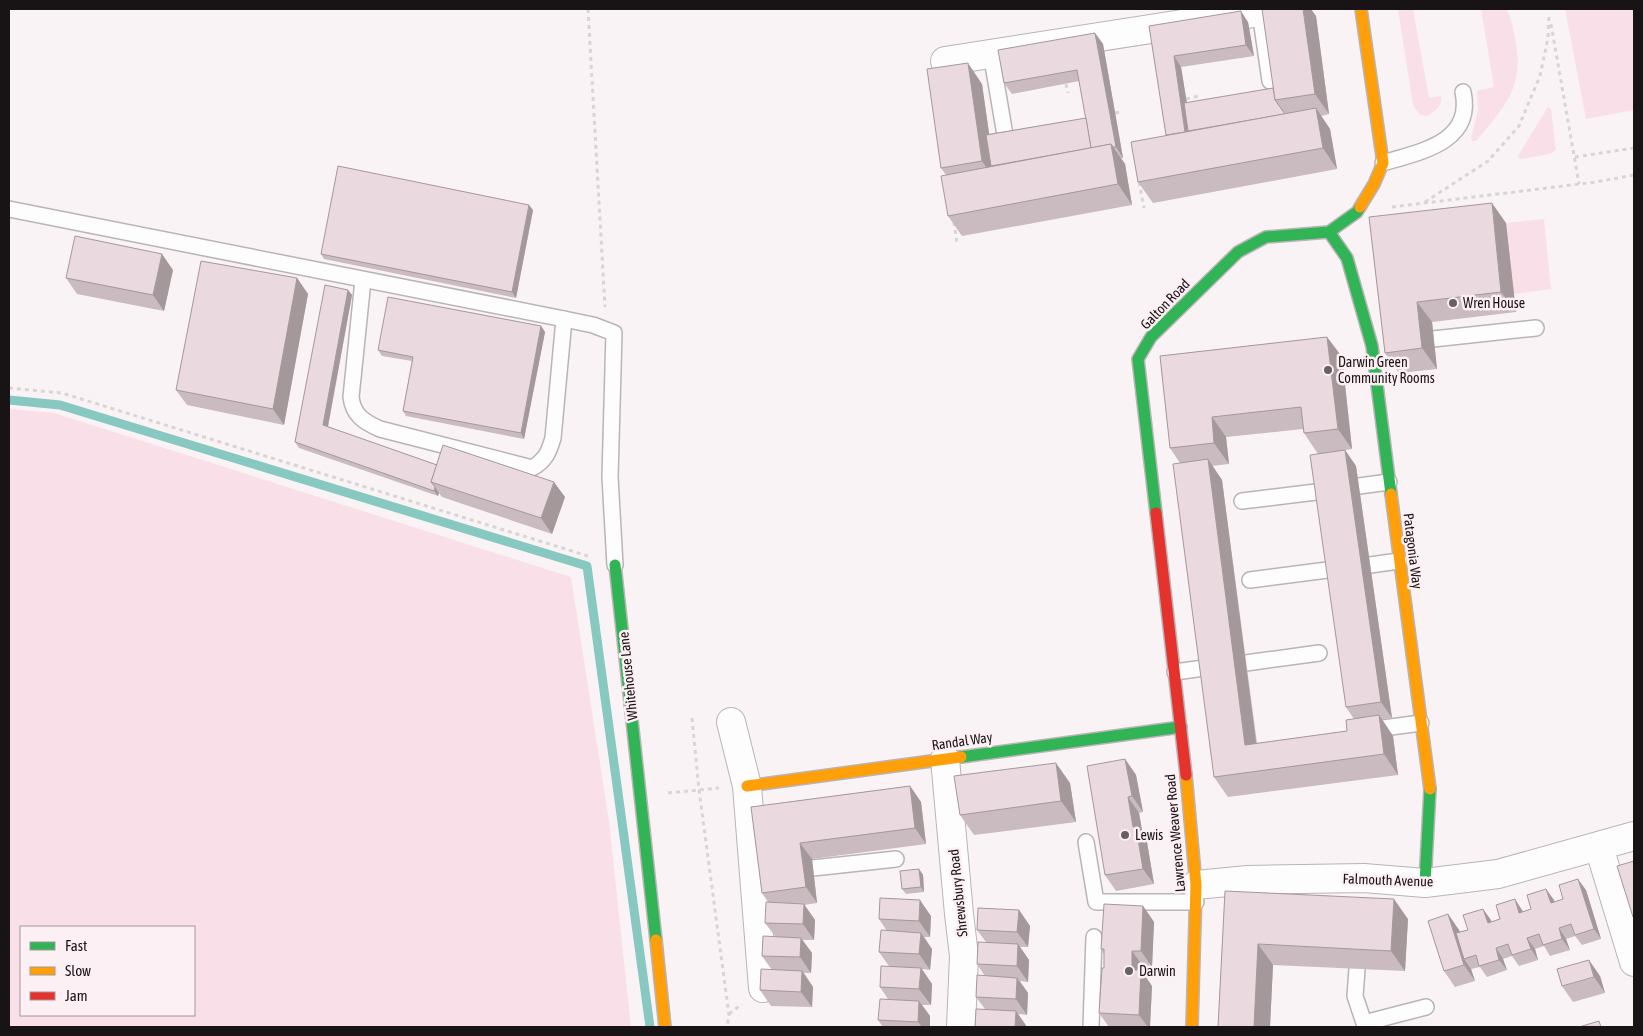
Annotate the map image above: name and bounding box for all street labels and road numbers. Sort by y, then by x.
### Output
street label: Galton Road [1137,276,1193,332]
street label: Patagonia Way [1400,512,1426,590]
street label: Whitehouse Lane [615,631,641,721]
street label: Randal Way [931,729,994,753]
street label: Lawrence Weaver Road [1162,773,1188,893]
street label: Shrewsbury Road [945,848,971,938]
street label: Falmouth Avenue [1342,870,1434,890]

